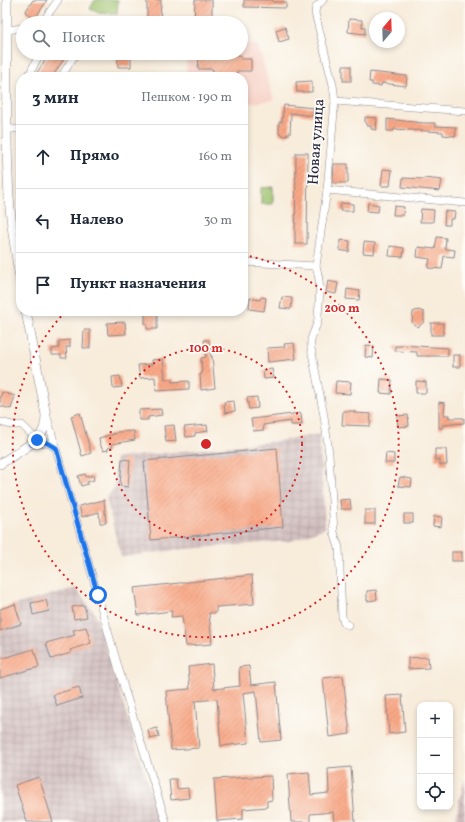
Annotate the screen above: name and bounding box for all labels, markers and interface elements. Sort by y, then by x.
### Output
north arrow [369,12,405,48]
search box [16,16,248,60]
icon: search [30,27,52,49]
text: Поиск [62,28,105,49]
text: 3 мин [32,87,79,110]
text: Пешком · 190 m [141,89,232,107]
street label: Новая улица [304,98,330,186]
icon: ahead [32,146,54,168]
text: Прямо [70,146,119,167]
text: 160 m [198,148,232,166]
icon: left [32,210,54,232]
text: Налево [70,210,124,231]
text: 30 m [204,212,232,230]
icon: arrive [32,274,54,296]
text: Пункт назначения [70,274,206,295]
text: 200 m [324,301,360,317]
text: 100 m [189,341,223,357]
route end [28,431,46,449]
centre of rings [199,437,213,451]
route start [89,586,107,604]
map controls [417,702,453,810]
button: + [417,702,453,738]
button: − [417,738,453,774]
button: locate [417,774,453,810]

